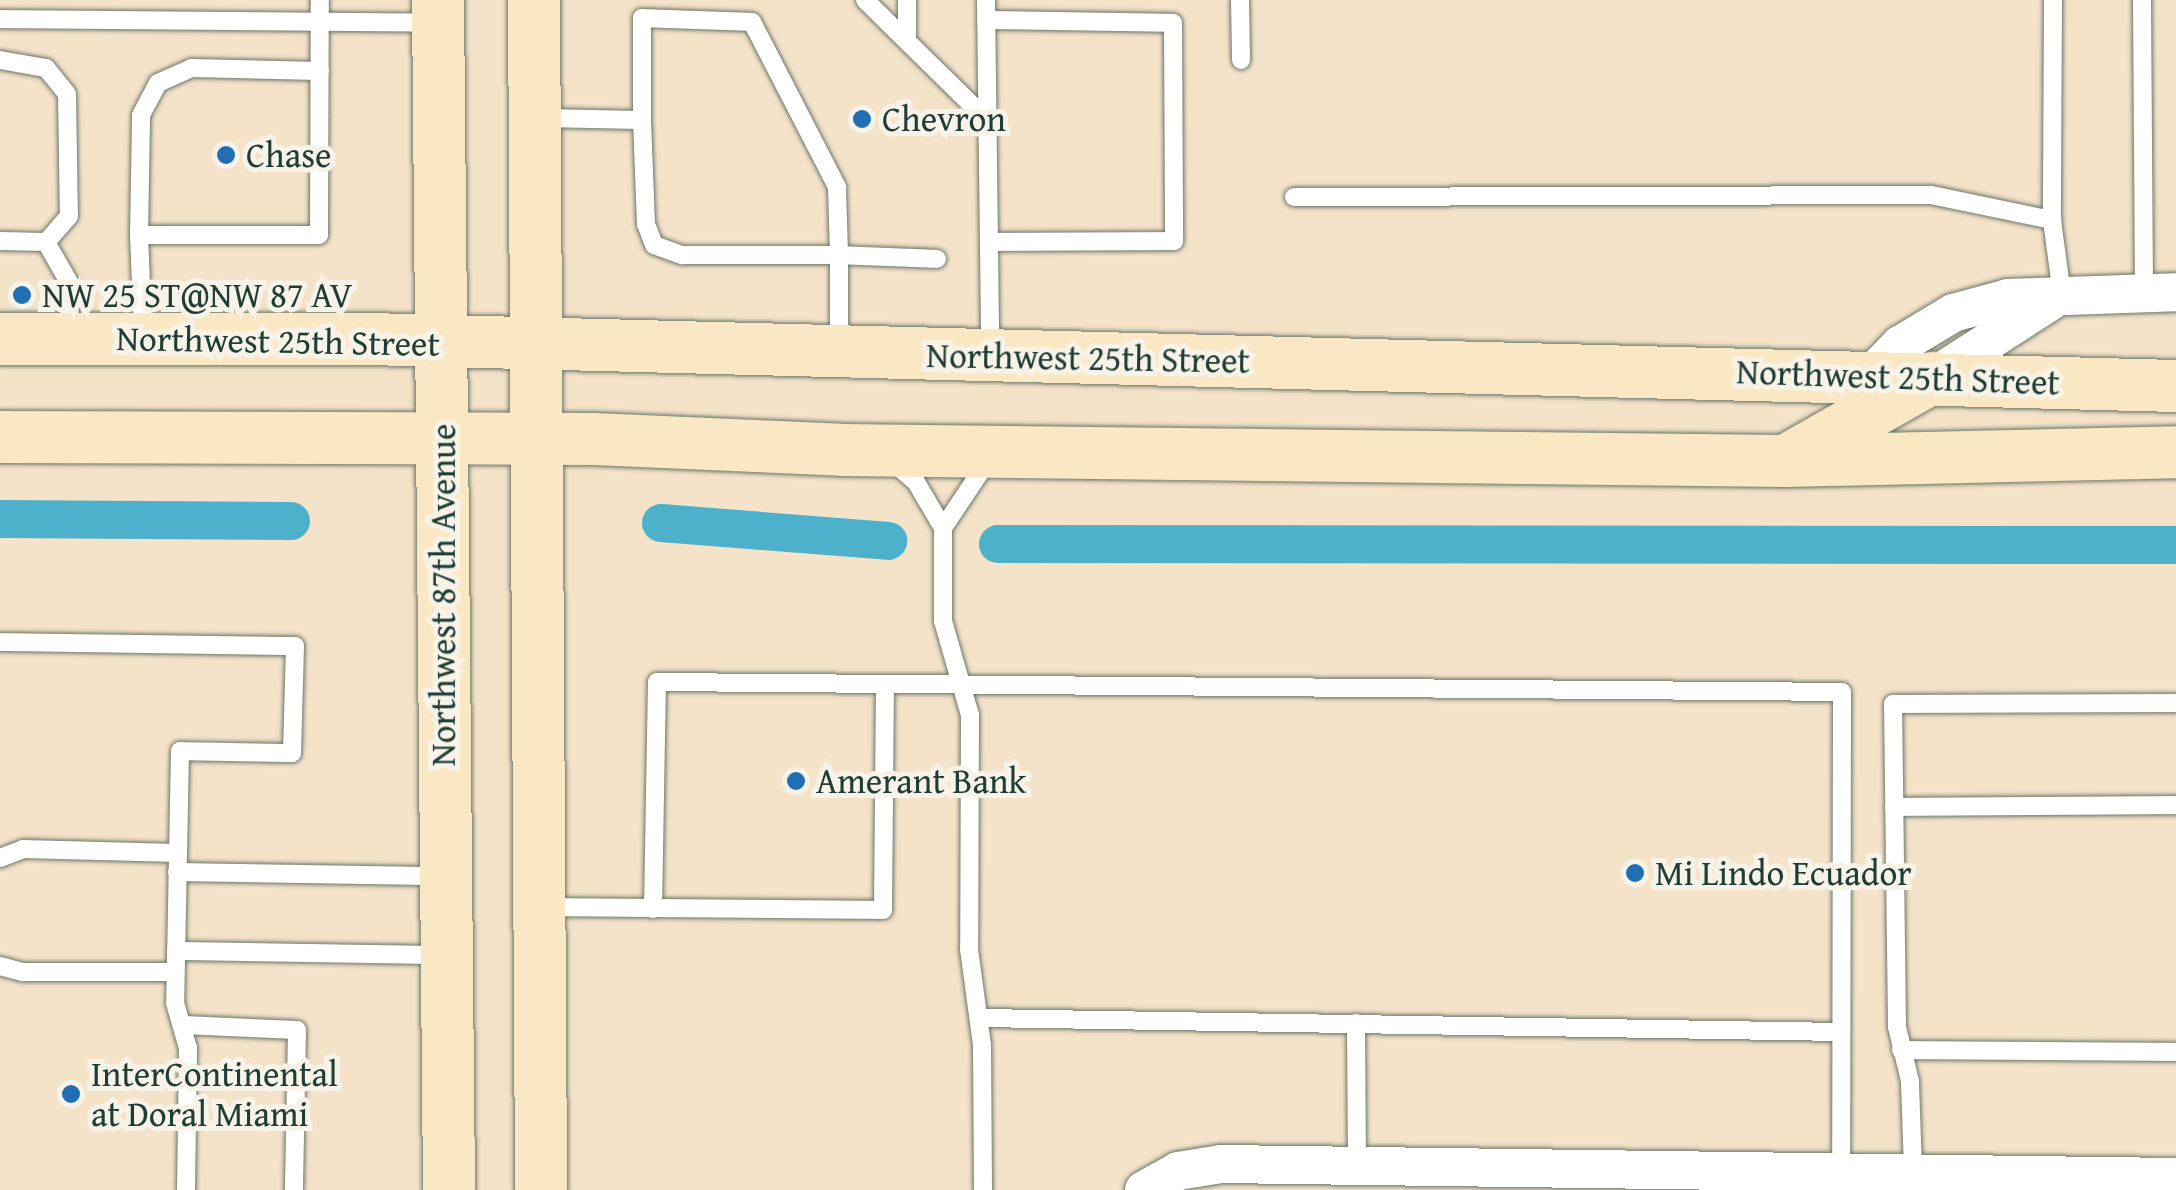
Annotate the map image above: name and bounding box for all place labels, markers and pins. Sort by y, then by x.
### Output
place label: Chevron [882,98,1006,140]
marker: Chevron [851,108,873,130]
place label: Chase [246,134,332,176]
marker: Chase [215,144,237,166]
place label: NW 25 ST@NW 87 AV [42,274,353,316]
marker: NW 25 ST@NW 87 AV [11,284,33,306]
place label: Amerant Bank [816,760,1026,802]
marker: Amerant Bank [785,770,807,792]
place label: Mi Lindo Ecuador [1655,852,1912,894]
marker: Mi Lindo Ecuador [1624,862,1646,884]
place label: InterContinental at Doral Miami [91,1053,338,1135]
marker: InterContinental at Doral Miami [60,1083,82,1105]

